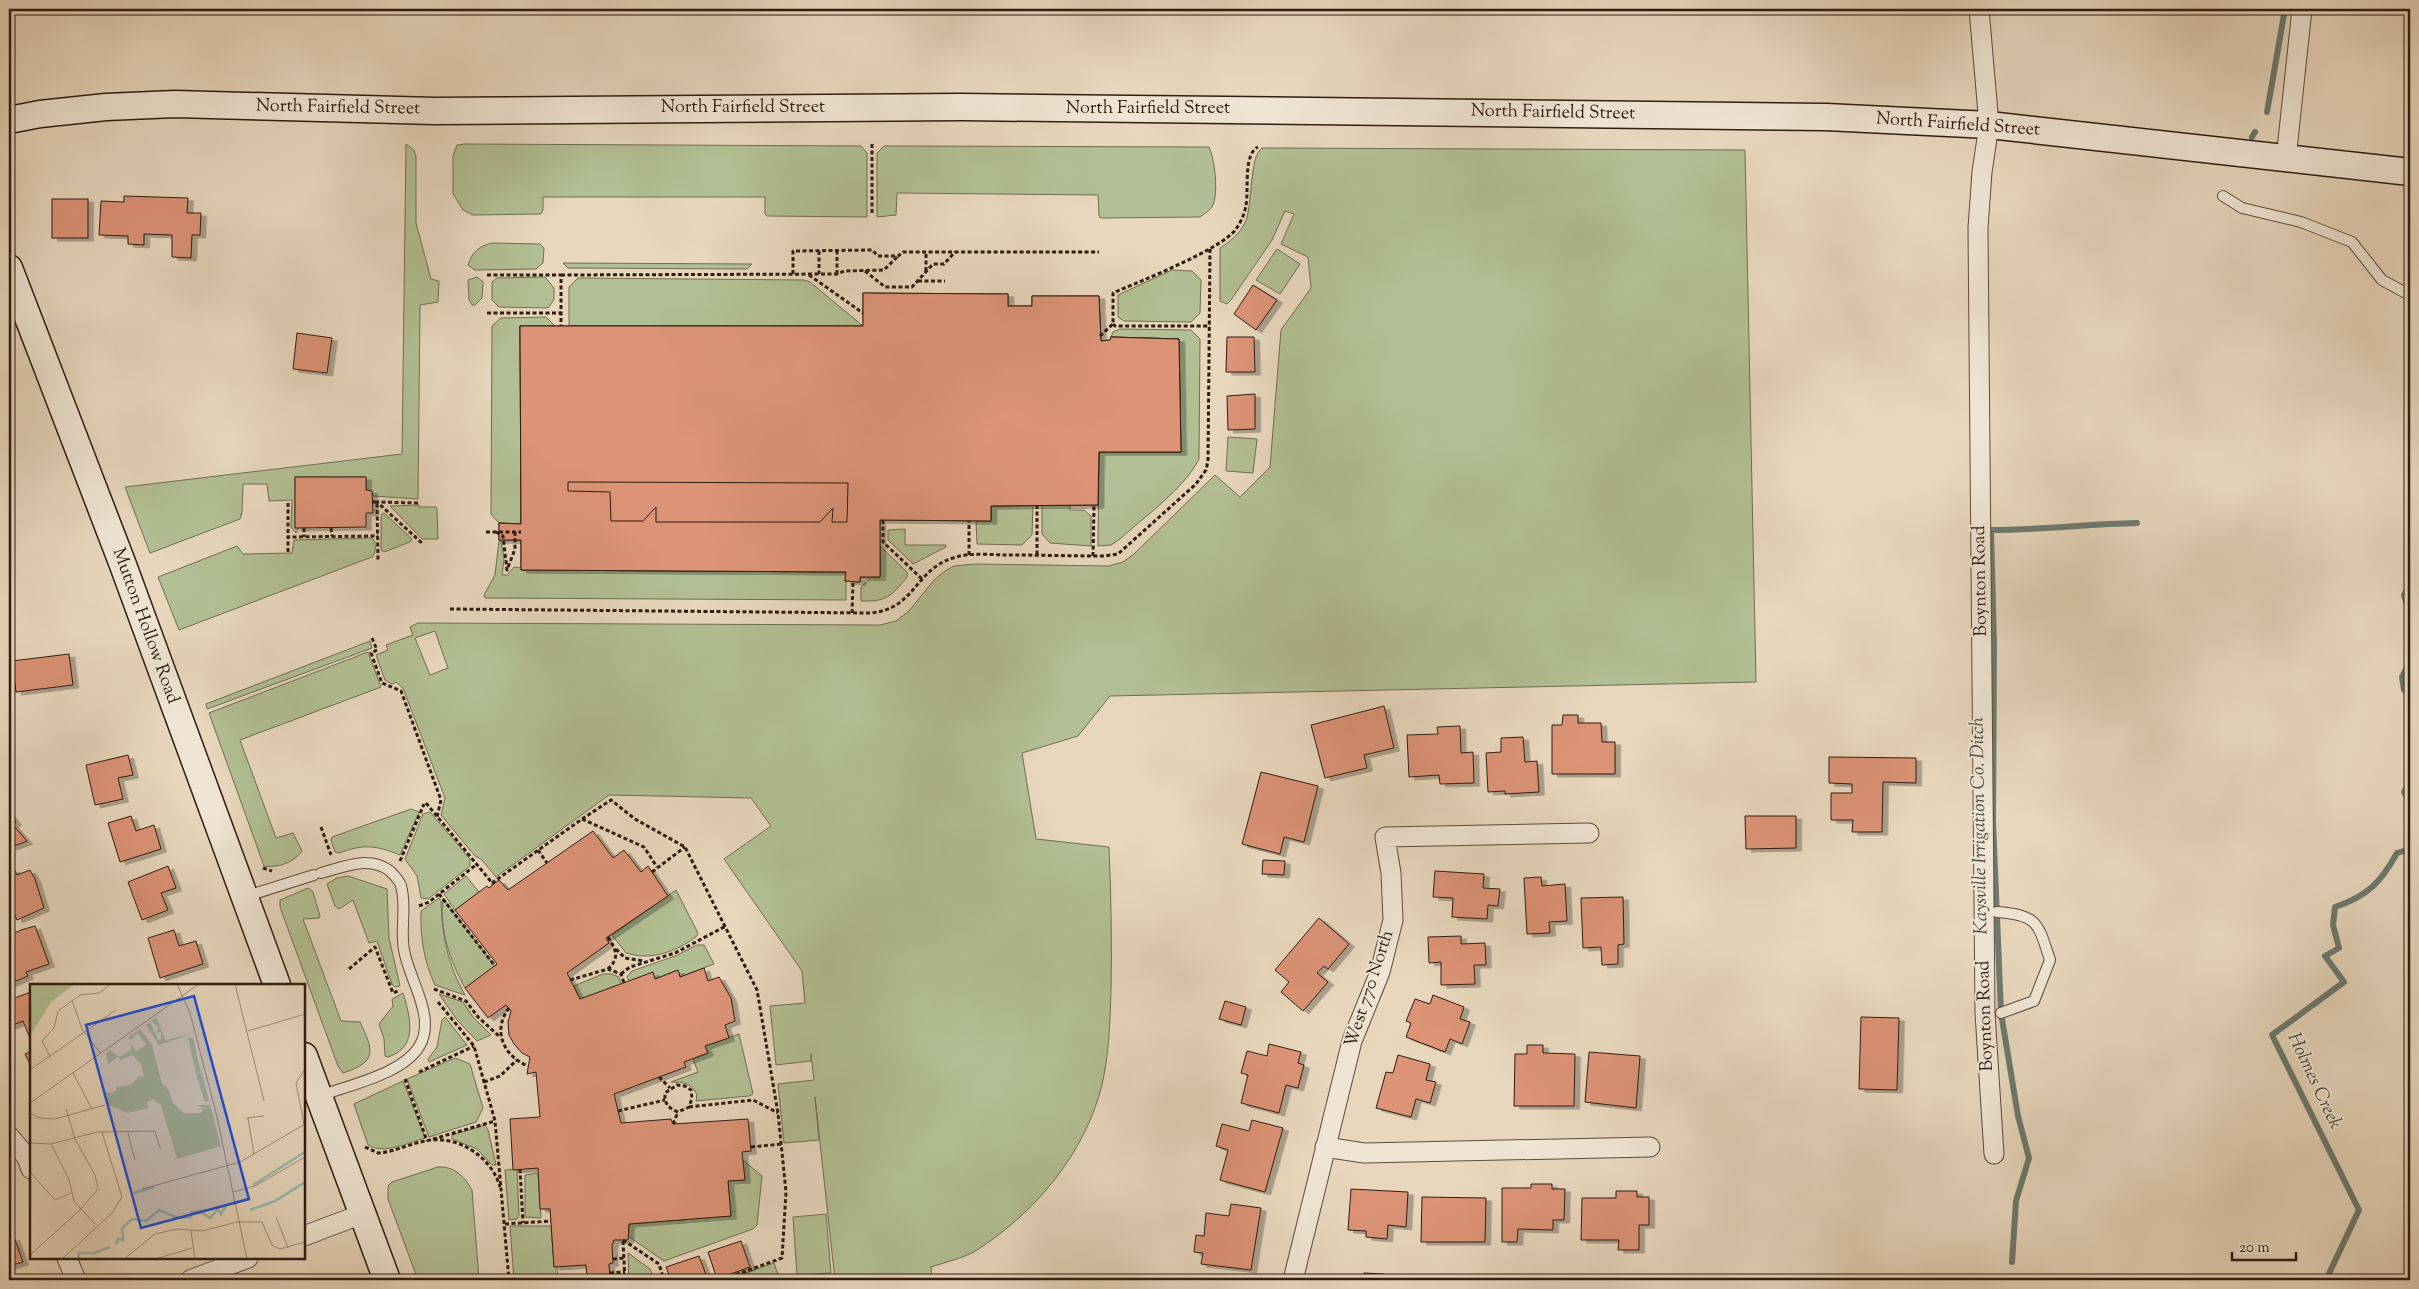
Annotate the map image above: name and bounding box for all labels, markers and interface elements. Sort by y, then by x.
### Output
street label: North Fairfield Street [256,94,420,122]
street label: North Fairfield Street [661,95,825,121]
street label: North Fairfield Street [1066,96,1230,122]
street label: North Fairfield Street [1471,99,1635,127]
street label: North Fairfield Street [1875,106,2041,144]
street label: Boynton Road [1967,525,1995,637]
street label: Mutton Hollow Road [105,544,185,708]
water label: Kaysville Irrigation Co. Ditch [1965,716,1995,935]
street label: West 770 North [1339,926,1401,1051]
street label: Boynton Road [1971,960,2001,1072]
inset map [30,984,305,1259]
water label: Holmes Creek [2280,1028,2348,1134]
scale bar [2232,1229,2295,1261]
text: 20 m [2239,1238,2270,1259]

